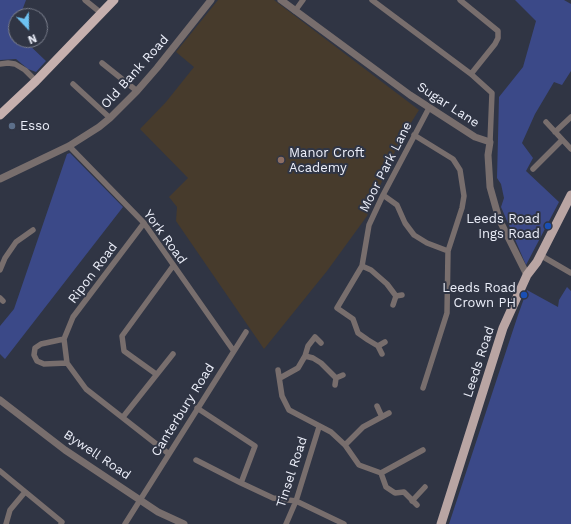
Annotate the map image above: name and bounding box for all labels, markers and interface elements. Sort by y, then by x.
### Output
north arrow [8,8,48,48]
text: N [26,31,39,46]
street label: Old Bank Road [98,32,172,112]
street label: Sugar Lane [414,79,482,131]
place label: Esso [20,118,50,134]
street label: Moor Park Lane [356,119,416,215]
marker: Esso [7,121,17,131]
place label: Manor Croft Academy [289,145,365,176]
marker: Manor Croft Academy [276,155,286,165]
street label: York Road [140,207,190,267]
place label: Leeds Road Ings Road [466,211,540,242]
marker: Leeds Road Ings Road [543,221,553,231]
street label: Ripon Road [65,239,121,307]
place label: Leeds Road Crown PH [442,280,516,311]
marker: Leeds Road Crown PH [519,290,529,300]
street label: Leeds Road [460,325,498,399]
street label: Canterbury Road [148,361,218,459]
street label: Bywell Road [61,427,133,483]
street label: Tinsel Road [273,435,311,509]

